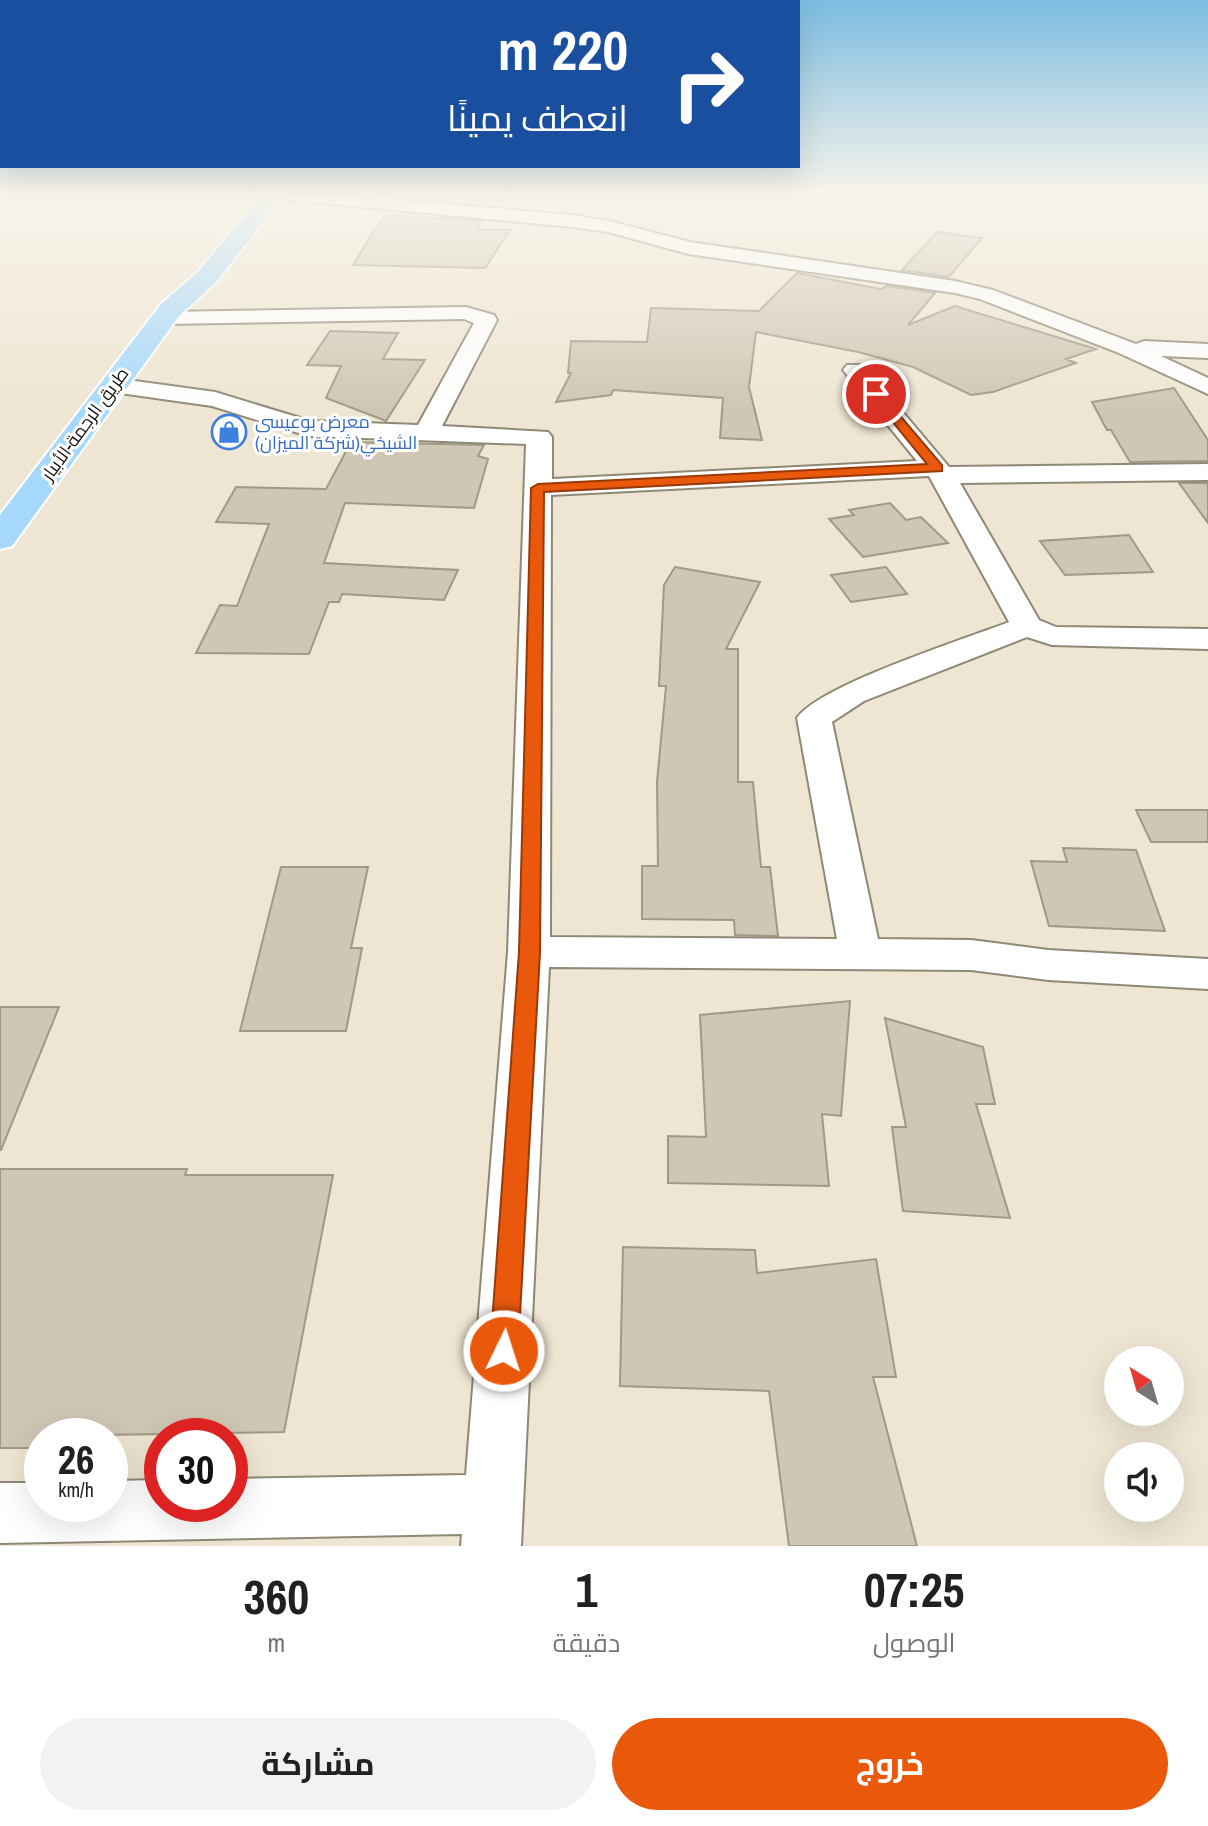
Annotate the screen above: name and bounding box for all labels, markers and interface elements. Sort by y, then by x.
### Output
text: 220 m [498,12,628,87]
icon: right [656,32,760,136]
text: انعطف يمينًا [447,94,628,142]
pin [842,360,910,428]
street label: طريق الرجمة-الأبيار [34,362,134,486]
icon: arrive [854,372,898,416]
place label: معرض بوعيسى الشيخي(شركة الميزان) [255,409,417,457]
shop icon: معرض بوعيسى الشيخي(شركة الميزان) [210,413,248,451]
position arrow [462,1309,546,1393]
north arrow [1104,1346,1184,1426]
map controls [1104,1346,1184,1522]
speed limit sign: 30 [144,1418,248,1522]
text: 26 [58,1433,94,1486]
button: sound [1104,1442,1184,1522]
text: km/h [58,1476,94,1503]
text: 1 [576,1557,597,1622]
text: 07:25 [864,1557,965,1622]
text: 360 [244,1564,309,1629]
text: m [267,1625,285,1660]
text: دقيقة [553,1625,620,1660]
text: الوصول [873,1625,956,1660]
button: مشاركة [40,1718,596,1810]
button: خروج [612,1718,1168,1810]

